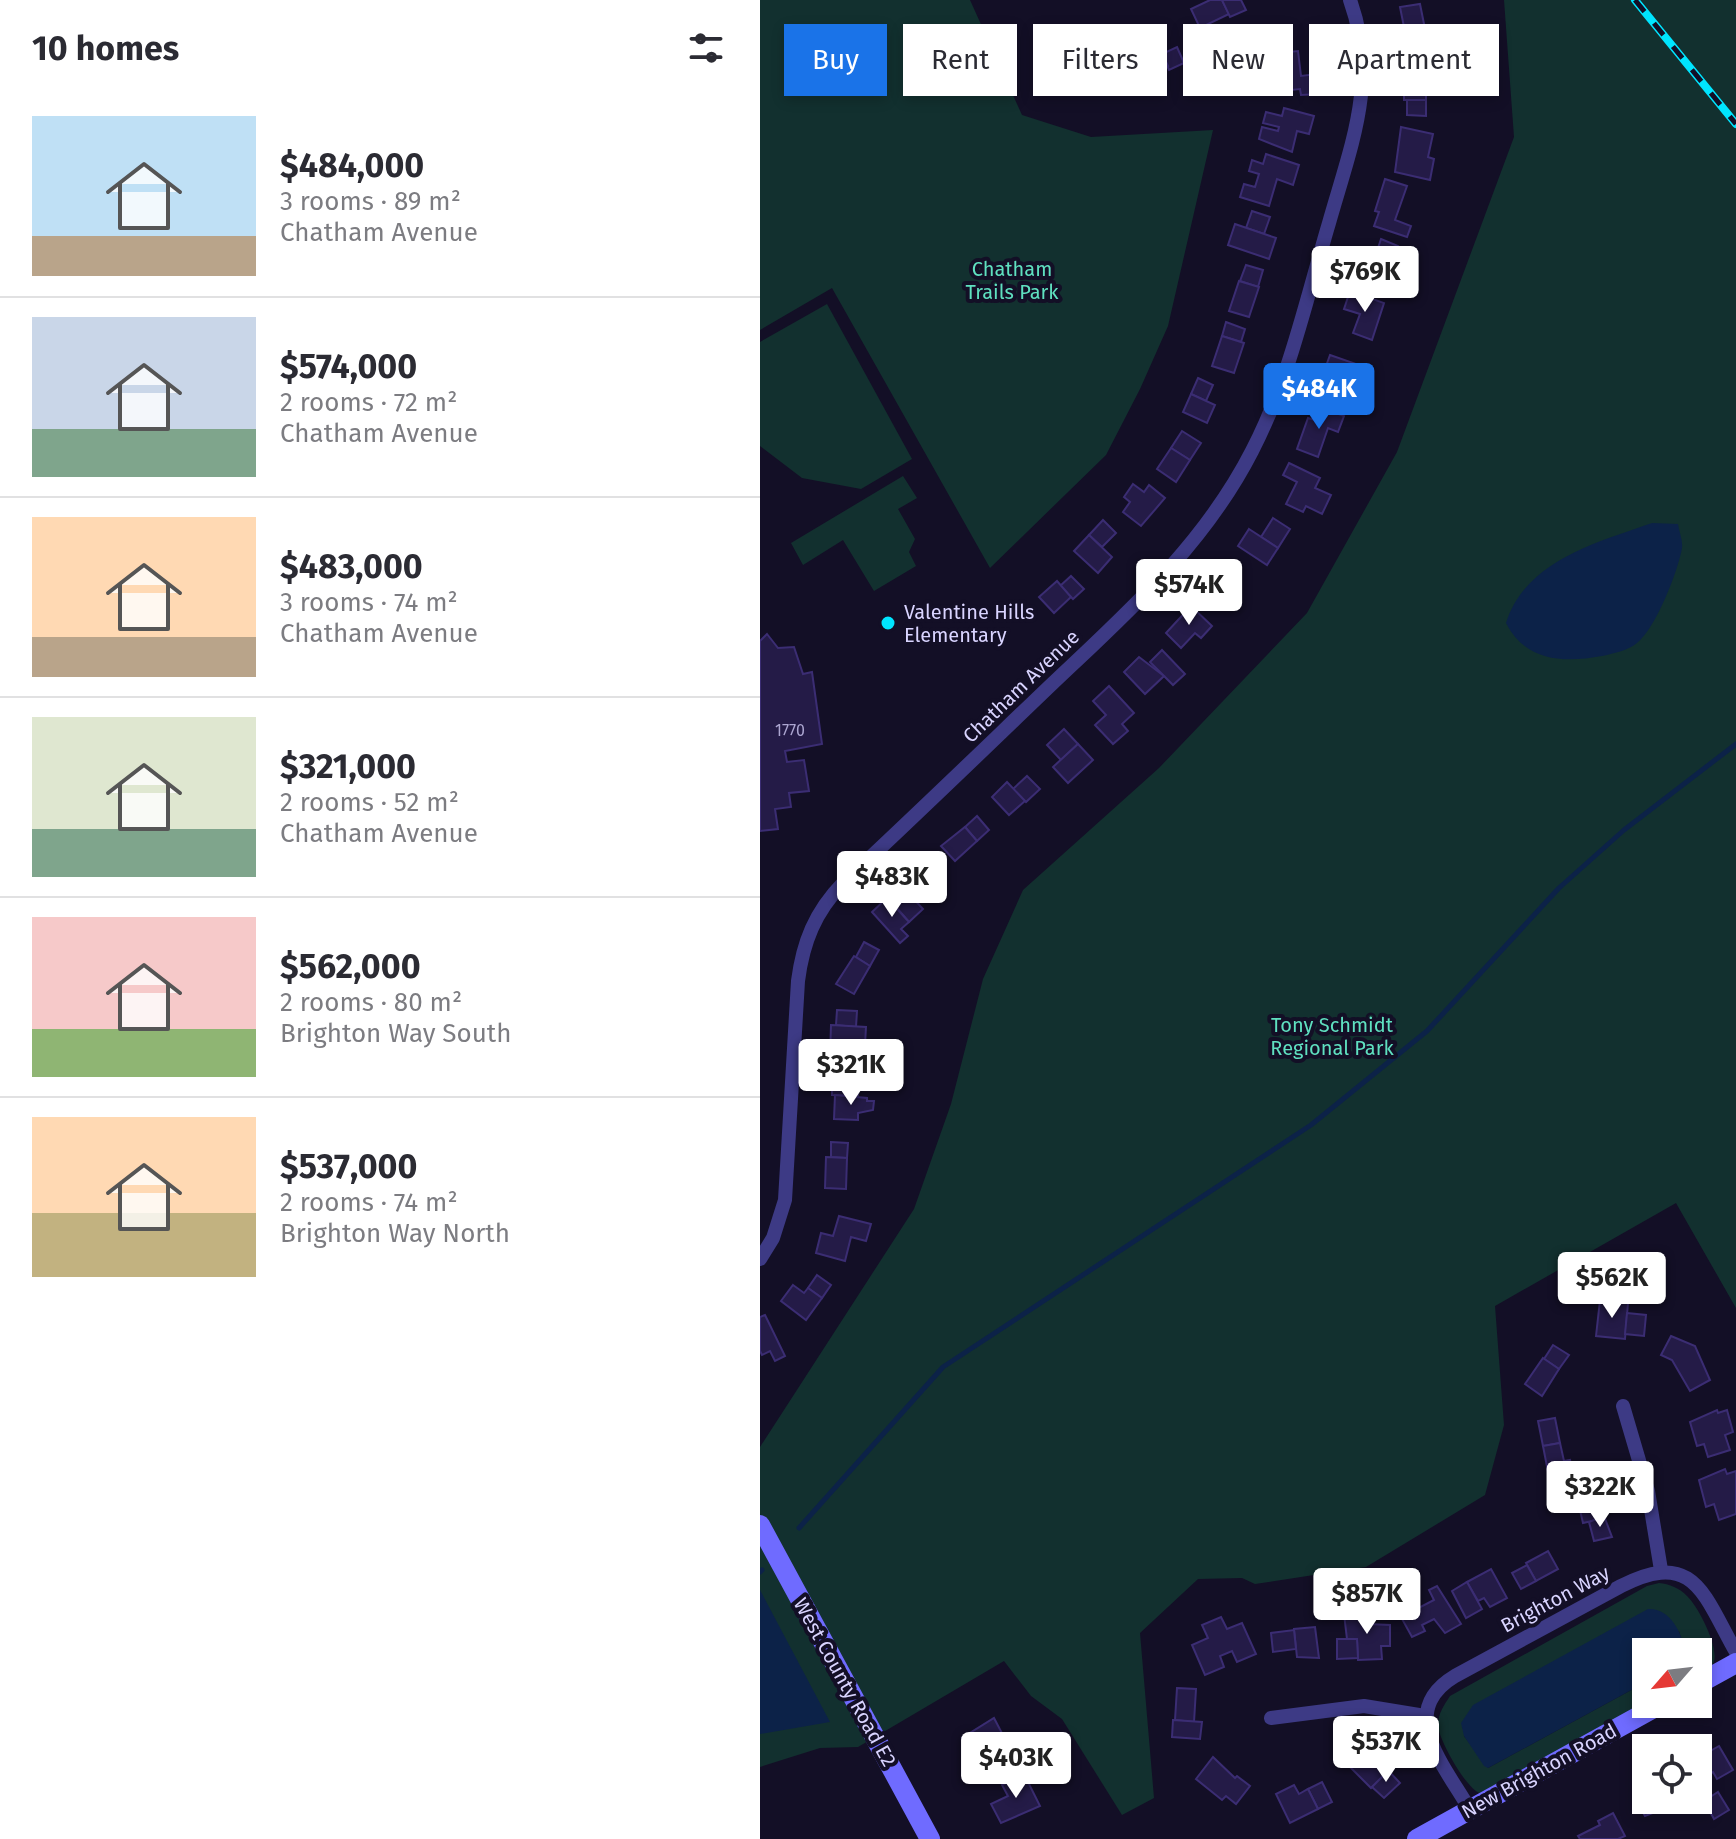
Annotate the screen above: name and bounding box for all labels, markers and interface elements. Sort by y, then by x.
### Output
chip: Buy [784,24,887,96]
chip: Rent [903,24,1017,96]
chip: Filters [1033,24,1167,96]
chip: New [1183,24,1293,96]
chip: Apartment [1309,24,1499,96]
icon: filters [684,26,728,70]
text: 10 homes [32,28,179,69]
text: $484,000 [280,145,424,186]
icon: home [96,148,192,244]
text: 3 rooms · 89 m² [280,186,461,217]
text: Chatham Avenue [280,217,478,248]
pin: $769K [1309,246,1421,314]
text: $769K [1330,256,1400,287]
park label: Chatham Trails Park [965,257,1059,304]
text: $574,000 [280,346,417,387]
icon: home [96,349,192,445]
pin: $484K [1263,363,1375,431]
text: $484K [1281,373,1357,404]
text: 2 rooms · 72 m² [280,387,457,418]
text: Chatham Avenue [280,418,478,449]
text: $483,000 [280,546,423,587]
icon: home [96,549,192,645]
pin: $574K [1133,559,1245,627]
text: $574K [1154,569,1224,600]
text: 3 rooms · 74 m² [280,587,458,618]
place label: Valentine Hills Elementary [904,600,1034,647]
marker: Valentine Hills Elementary [879,614,897,632]
text: Chatham Avenue [280,618,478,649]
street label: Chatham Avenue [958,624,1084,748]
house number: 1770 [775,721,805,740]
text: $321,000 [280,746,416,787]
icon: home [96,749,192,845]
text: 2 rooms · 52 m² [280,787,459,818]
text: Chatham Avenue [280,818,478,849]
pin: $483K [836,851,948,919]
text: $483K [855,861,929,892]
text: $562,000 [280,946,421,987]
icon: home [96,949,192,1045]
text: 2 rooms · 80 m² [280,987,462,1018]
park label: Tony Schmidt Regional Park [1270,1013,1394,1060]
text: Brighton Way South [280,1018,511,1049]
pin: $321K [795,1039,907,1107]
text: $321K [817,1049,885,1080]
text: $537,000 [280,1146,417,1187]
icon: home [96,1149,192,1245]
text: 2 rooms · 74 m² [280,1187,458,1218]
text: Brighton Way North [280,1218,510,1249]
pin: $562K [1556,1252,1668,1320]
text: $562K [1576,1262,1648,1293]
pin: $322K [1544,1461,1656,1529]
text: $322K [1565,1471,1635,1502]
street label: Brighton Way [1497,1560,1614,1638]
pin: $857K [1311,1568,1423,1636]
text: $857K [1331,1578,1403,1609]
street label: West County Road E2 [789,1593,901,1771]
north arrow [1632,1638,1712,1718]
map controls [1632,1638,1712,1814]
pin: $537K [1330,1716,1442,1784]
street label: New Brighton Road [1457,1718,1621,1824]
text: $537K [1351,1726,1421,1757]
pin: $403K [960,1732,1072,1800]
button: locate [1632,1734,1712,1814]
text: $403K [979,1742,1053,1773]

